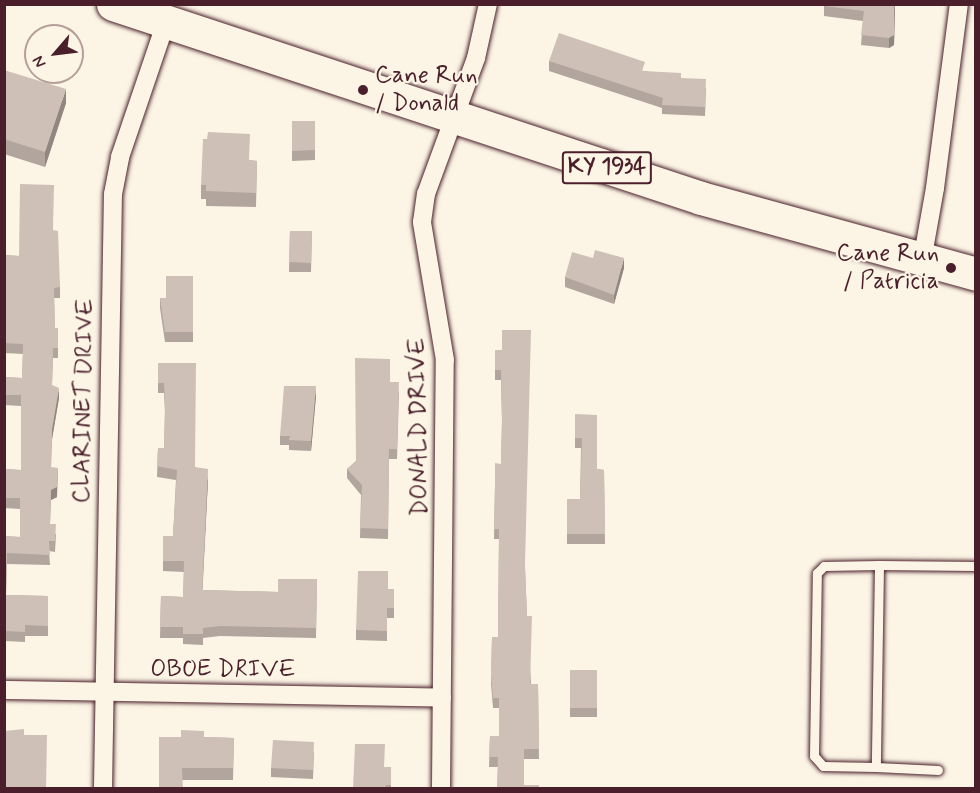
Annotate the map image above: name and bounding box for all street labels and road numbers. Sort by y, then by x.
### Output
road number: KY 1934 [560,149,654,187]
street label: CLARINET DRIVE [68,298,100,504]
street label: DONALD DRIVE [403,337,435,517]
street label: OBOE DRIVE [150,656,296,684]

